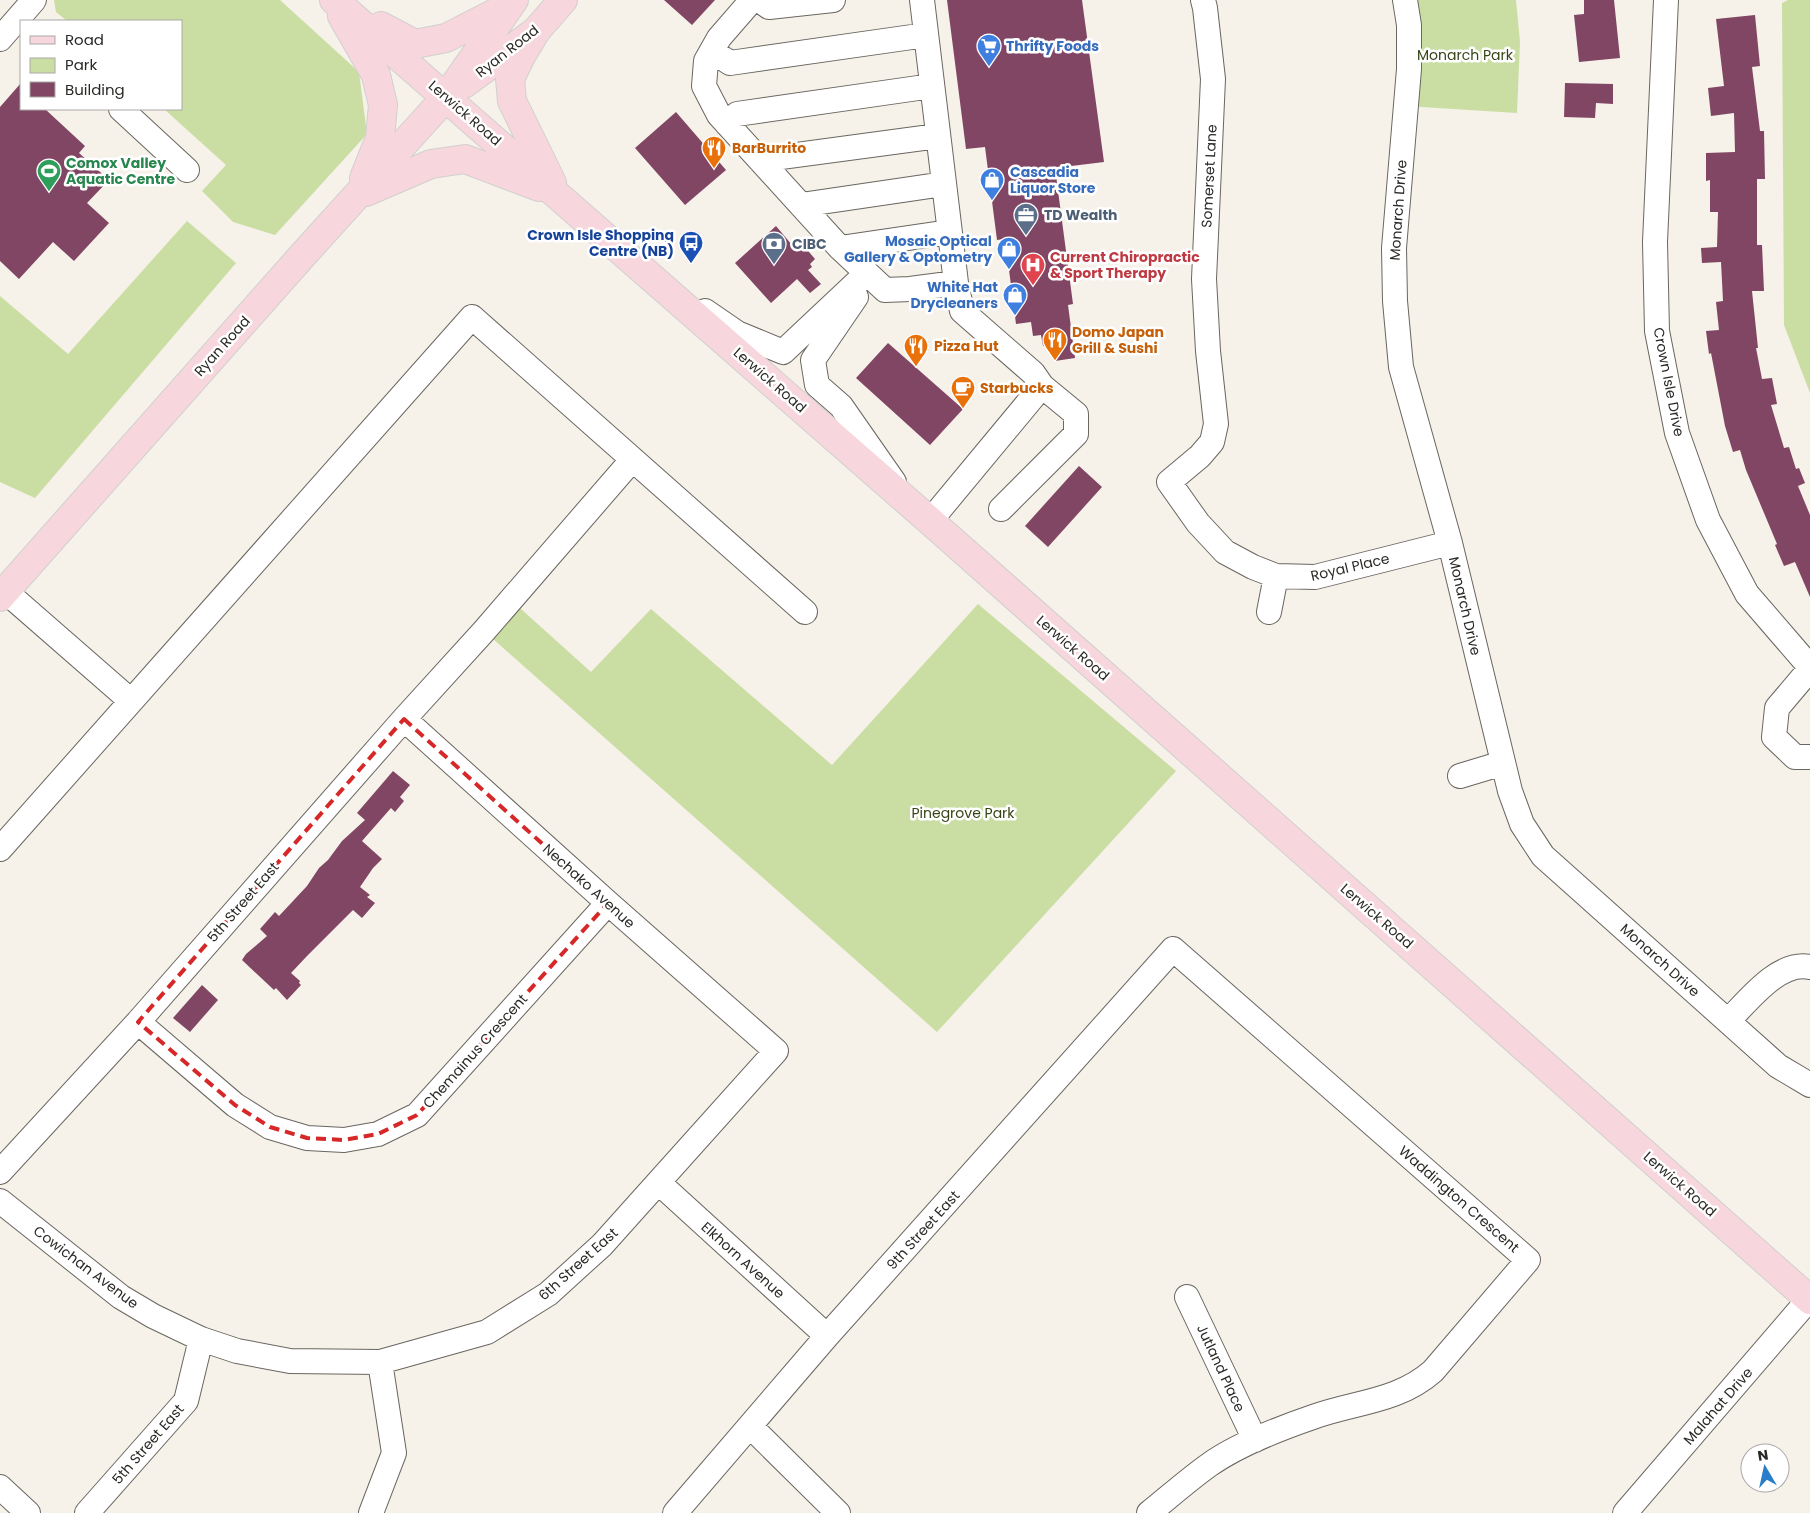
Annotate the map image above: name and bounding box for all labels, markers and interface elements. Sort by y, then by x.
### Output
legend [20,20,182,110]
street label: Ryan Road [471,20,543,82]
text: Road [65,29,104,50]
supermarket icon: Thrifty Foods [976,33,1002,67]
place label: Thrifty Foods [1006,36,1099,56]
park label: Monarch Park [1417,45,1514,65]
text: Park [65,54,97,75]
street label: Lerwick Road [424,76,506,150]
text: Building [65,79,125,100]
street label: Somerset Lane [1196,123,1222,228]
restaurant icon: BarBurrito [701,135,727,169]
place label: BarBurrito [732,138,806,158]
place label: Comox Valley Aquatic Centre [66,153,175,189]
sports icon: Comox Valley Aquatic Centre [36,158,62,192]
street label: Monarch Drive [1385,159,1412,261]
place label: Cascadia Liquor Store [1010,162,1096,198]
shop icon: Cascadia Liquor Store [979,167,1005,201]
office icon: TD Wealth [1013,202,1039,236]
place label: TD Wealth [1044,205,1118,225]
place label: Crown Isle Shopping Centre (NB) [527,225,674,261]
bus stop icon: Crown Isle Shopping Centre (NB) [678,230,704,264]
bank icon: CIBC [761,231,787,265]
place label: Mosaic Optical Gallery & Optometry [844,231,992,267]
place label: CIBC [792,234,827,254]
shop icon: Mosaic Optical Gallery & Optometry [996,236,1022,270]
place label: Current Chiropractic & Sport Therapy [1050,247,1200,283]
hospital icon: Current Chiropractic & Sport Therapy [1020,252,1046,286]
place label: White Hat Drycleaners [910,277,998,313]
shop icon: White Hat Drycleaners [1002,282,1028,316]
street label: Ryan Road [189,311,255,381]
place label: Domo Japan Grill & Sushi [1072,322,1164,358]
street label: Crown Isle Drive [1649,326,1689,439]
restaurant icon: Domo Japan Grill & Sushi [1042,327,1068,361]
restaurant icon: Pizza Hut [903,333,929,367]
place label: Pizza Hut [934,336,999,356]
street label: Lerwick Road [729,343,811,417]
cafe icon: Starbucks [950,375,976,409]
place label: Starbucks [980,378,1054,398]
street label: Royal Place [1309,548,1392,586]
street label: Monarch Drive [1444,555,1486,658]
street label: Lerwick Road [1032,611,1114,685]
park label: Pinegrove Park [911,803,1015,823]
street label: Nechako Avenue [538,839,640,933]
street label: 5th Street East [203,858,283,946]
street label: Lerwick Road [1336,879,1418,953]
street label: Monarch Drive [1616,919,1704,1001]
street label: Chemainus Crescent [418,989,532,1113]
street label: Waddington Crescent [1394,1141,1524,1257]
street label: Lerwick Road [1639,1147,1721,1221]
street label: 9th Street East [882,1186,964,1274]
street label: Elkhorn Avenue [697,1217,789,1303]
street label: Cowichan Avenue [29,1221,143,1313]
street label: 6th Street East [534,1223,622,1305]
street label: Jutland Place [1192,1321,1250,1415]
street label: Malahat Drive [1679,1363,1757,1449]
street label: 5th Street East [108,1400,188,1488]
north arrow [1740,1443,1790,1493]
text: N [1756,1444,1770,1466]

